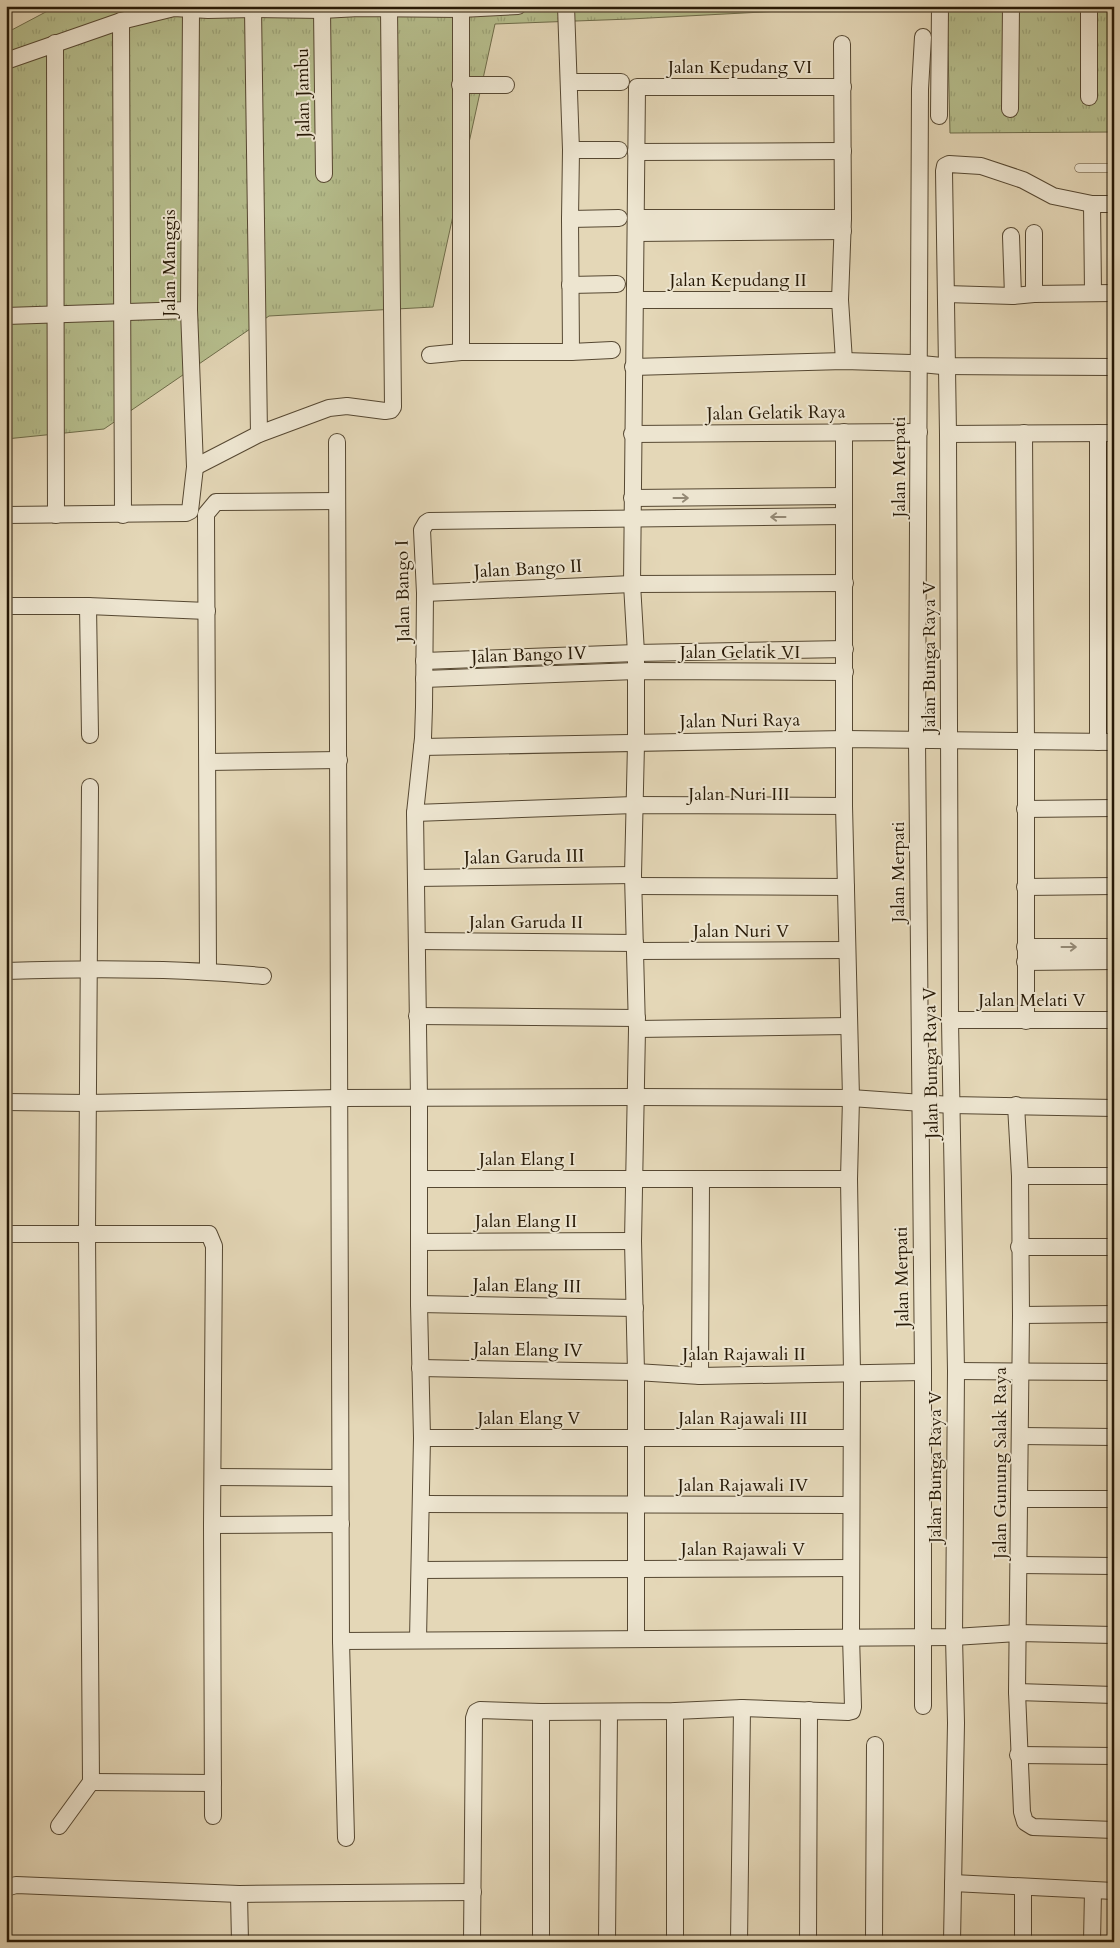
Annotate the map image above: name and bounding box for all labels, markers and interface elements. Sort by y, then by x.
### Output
street label: Jalan Jambu [290,48,316,141]
street label: Jalan Kepudang VI [665,55,812,80]
street label: Jalan Manggis [157,209,182,320]
street label: Jalan Kepudang II [666,268,807,293]
street label: Jalan Gelatik Raya [703,399,846,427]
street label: Jalan Merpati [887,416,912,521]
one-way arrow [672,493,689,503]
one-way arrow [770,513,786,522]
street label: Jalan Bango I [390,540,416,645]
street label: Jalan Bango II [470,554,583,584]
street label: Jalan Bunga Raya V [917,580,942,736]
street label: Jalan Bango IV [468,640,588,670]
street label: Jalan Gelatik VI [677,640,800,665]
street label: Jalan Nuri Raya [677,707,801,735]
street label: Jalan Nuri III [685,782,790,807]
street label: Jalan Merpati [886,821,911,926]
street label: Jalan Garuda III [461,843,584,871]
street label: Jalan Garuda II [466,910,583,935]
street label: Jalan Nuri V [690,919,790,944]
one-way arrow [1061,942,1077,952]
street label: Jalan Bunga Raya V [917,986,945,1142]
street label: Jalan Melati V [975,988,1087,1013]
street label: Jalan Elang I [476,1147,575,1172]
street label: Jalan Elang II [472,1209,577,1234]
street label: Jalan Merpati [889,1226,915,1331]
street label: Jalan Elang III [470,1273,581,1299]
street label: Jalan Elang IV [470,1336,584,1363]
street label: Jalan Rajawali II [679,1342,806,1367]
street label: Jalan Gunung Salak Raya [988,1367,1013,1562]
street label: Jalan Bunga Raya V [923,1390,948,1546]
street label: Jalan Elang V [474,1406,581,1431]
street label: Jalan Rajawali III [675,1406,808,1431]
street label: Jalan Rajawali IV [675,1473,809,1498]
street label: Jalan Rajawali V [678,1537,806,1562]

